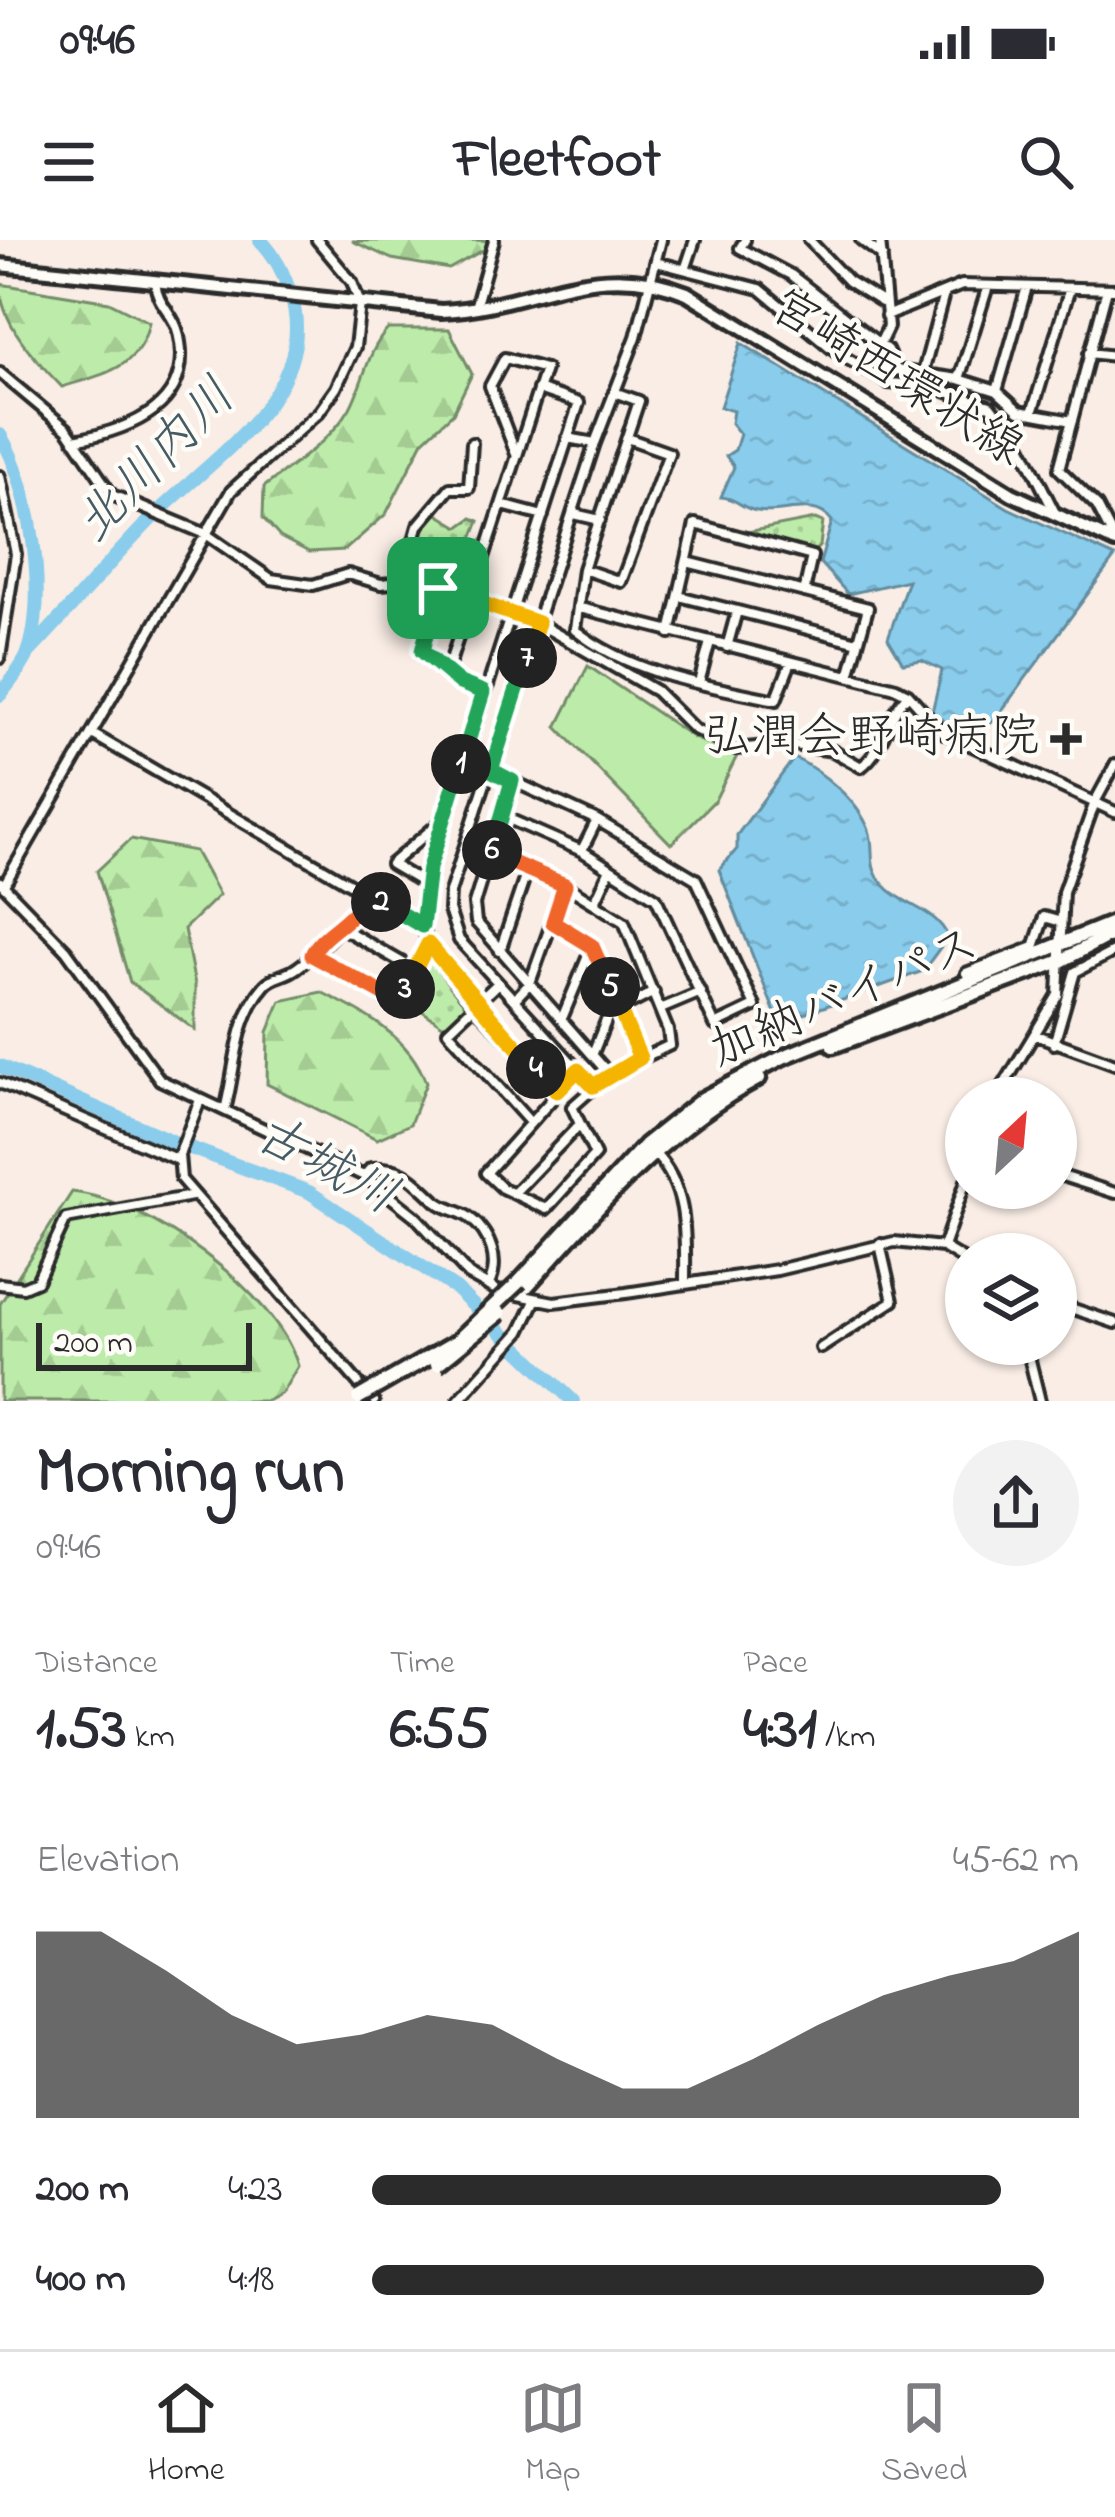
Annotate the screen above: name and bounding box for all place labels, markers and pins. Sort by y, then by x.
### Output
pin [387,537,489,639]
pin: 7 [497,628,557,688]
place label: 弘潤会野崎病院 [703,704,1039,774]
marker: 弘潤会野崎病院 [1050,723,1082,755]
pin: 1 [431,734,491,794]
pin: 6 [462,820,522,880]
pin: 2 [351,872,411,932]
pin: 5 [580,957,640,1017]
pin: 3 [375,959,435,1019]
pin: 4 [506,1039,566,1099]

